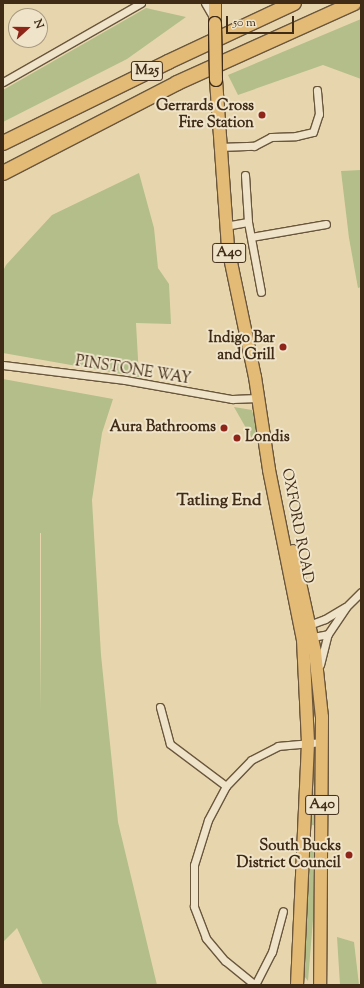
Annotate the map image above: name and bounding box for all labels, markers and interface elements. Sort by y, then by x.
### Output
north arrow [8,8,48,48]
scale bar [228,8,296,34]
text: 50 m [233,14,256,32]
text: N [29,17,47,31]
road number: M25 [130,59,164,83]
place label: Gerrards Cross Fire Station [156,97,254,132]
marker: Gerrards Cross Fire Station [257,110,267,120]
road number: A40 [212,241,246,265]
place label: Indigo Bar and Grill [208,329,275,364]
marker: Indigo Bar and Grill [278,342,288,352]
street label: PINSTONE WAY [74,353,192,389]
place label: Aura Bathrooms [110,419,216,437]
marker: Aura Bathrooms [219,423,229,433]
place label: Londis [245,429,290,447]
marker: Londis [232,433,242,443]
street label: OXFORD ROAD [277,467,317,585]
district label: Tatling End [176,492,262,512]
road number: A40 [305,793,339,817]
place label: South Bucks District Council [237,837,341,872]
marker: South Bucks District Council [344,850,354,860]

